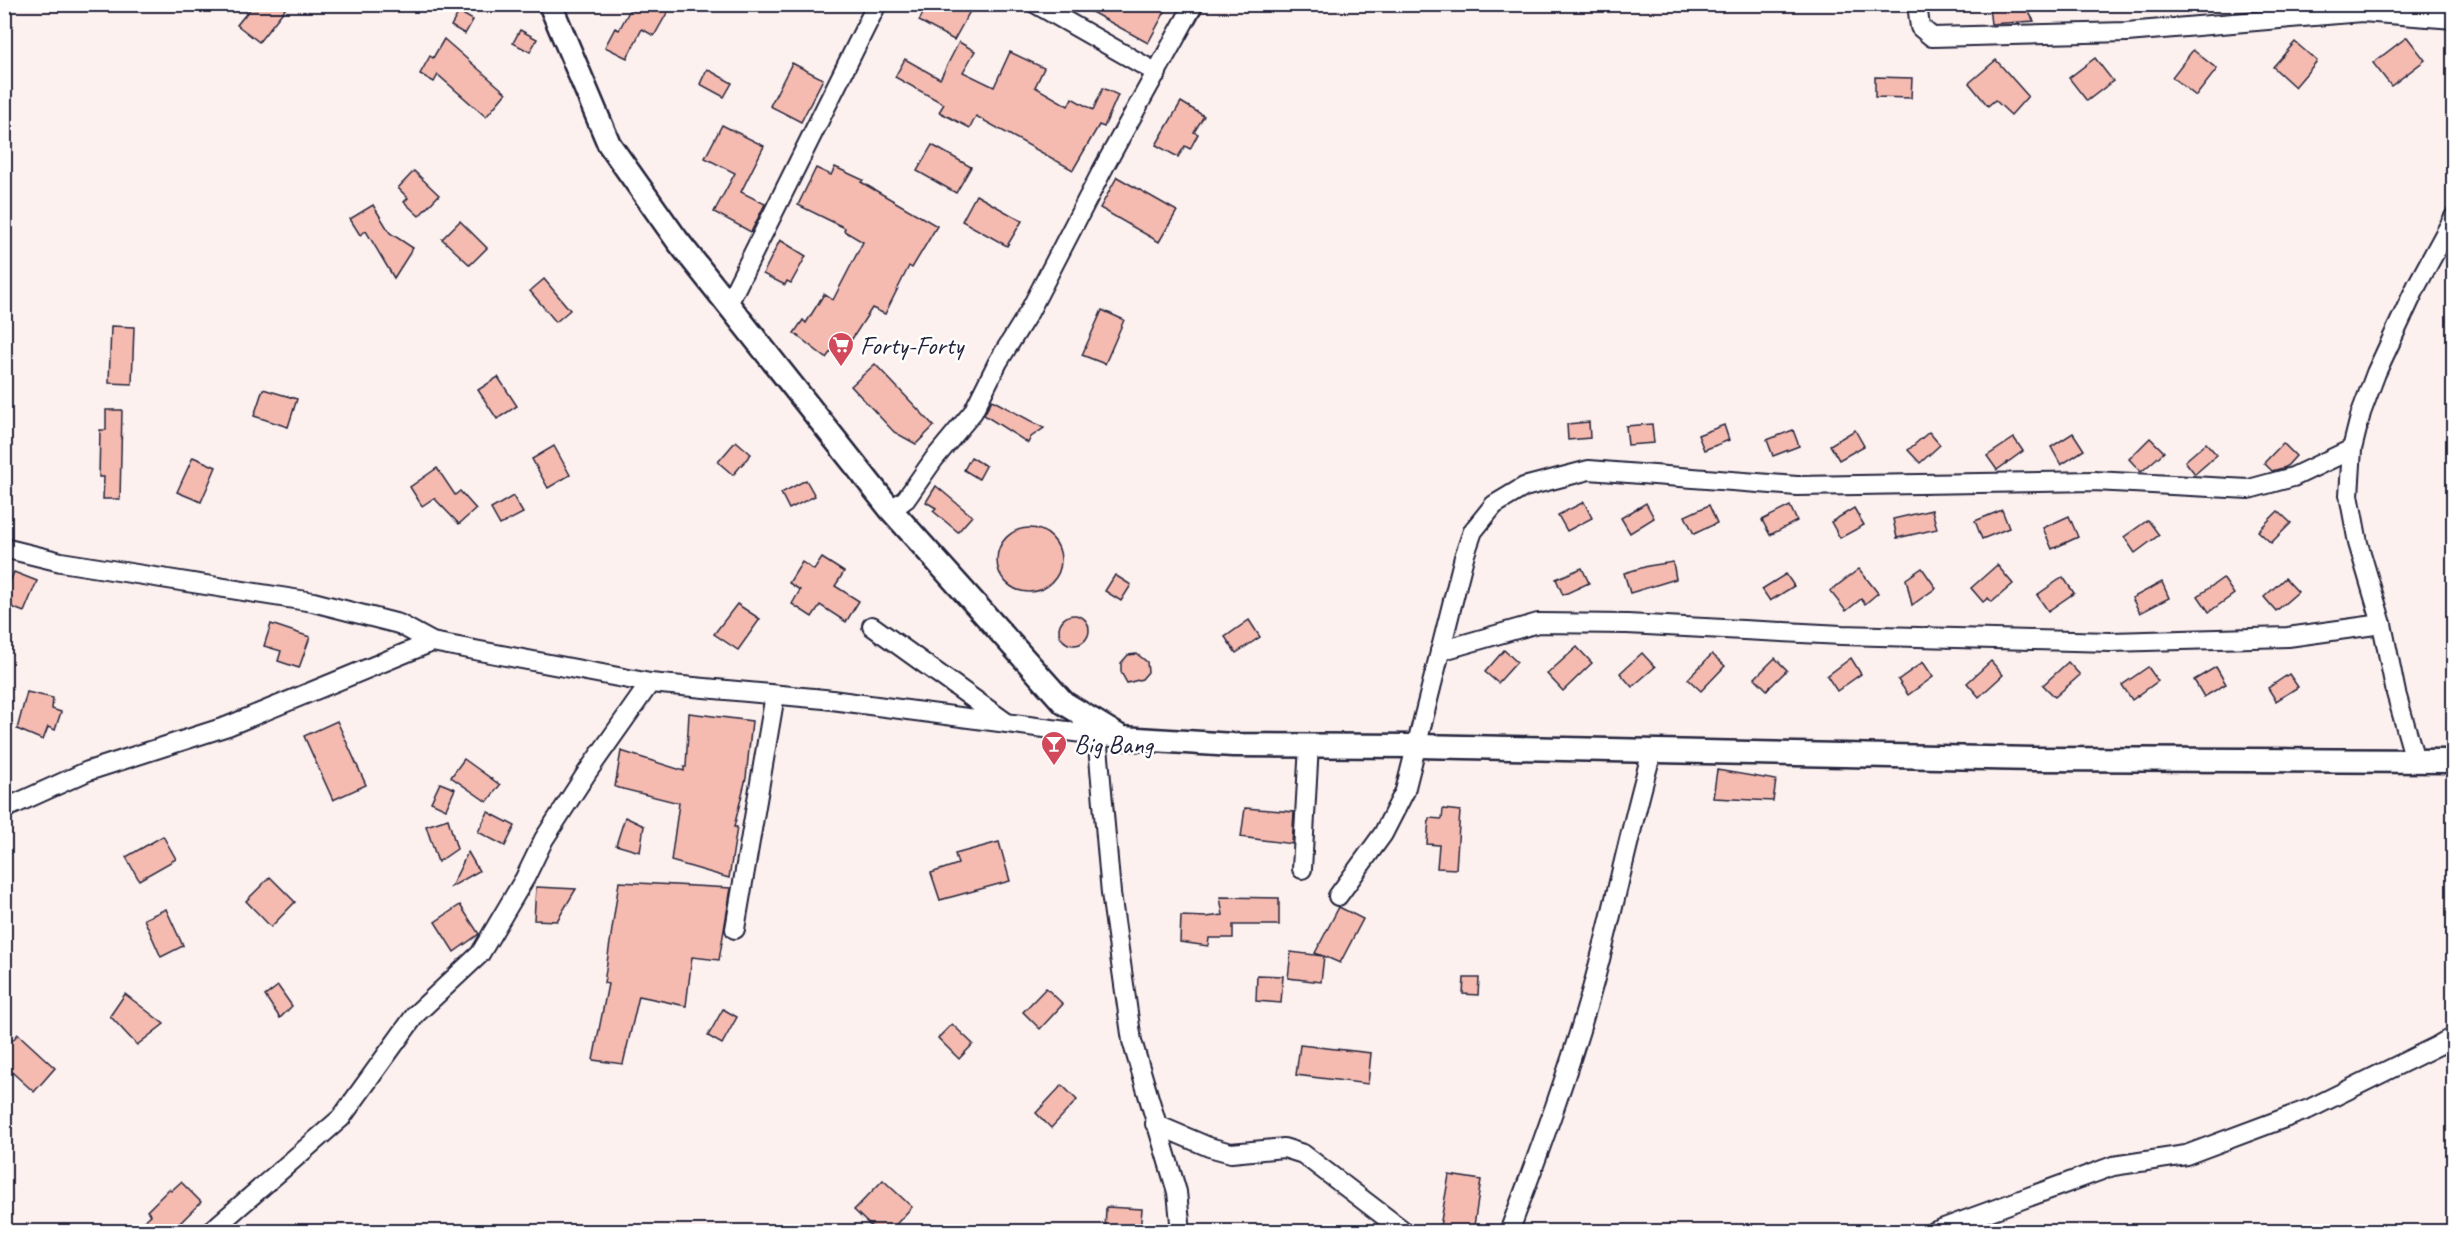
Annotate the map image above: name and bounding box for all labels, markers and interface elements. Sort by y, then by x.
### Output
place label: Forty-Forty [860,329,965,362]
supermarket icon: Forty-Forty [826,330,856,368]
place label: Big Bang [1074,728,1155,761]
bar icon: Big Bang [1039,729,1069,767]

